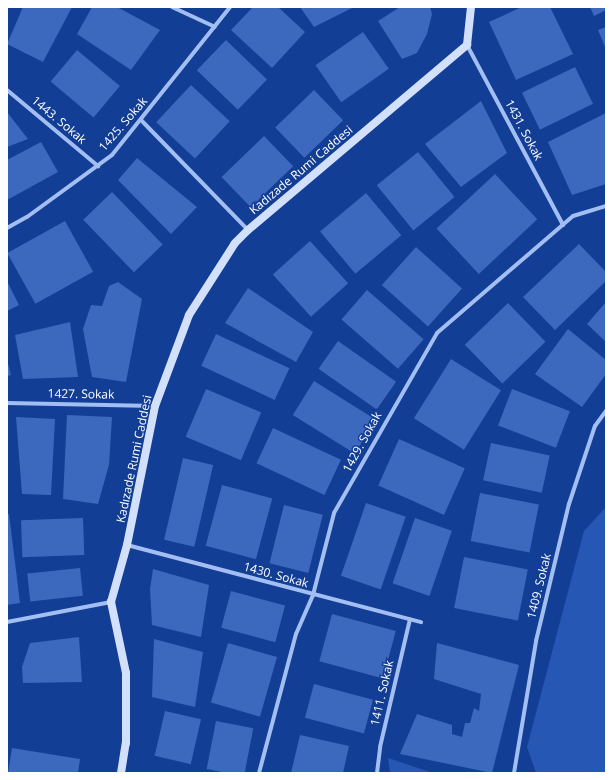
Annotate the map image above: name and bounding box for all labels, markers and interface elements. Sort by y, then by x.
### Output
street label: 1443. Sokak [29,93,89,147]
street label: 1425. Sokak [96,94,150,154]
street label: 1431. Sokak [502,97,546,163]
street label: Kadızade Rumi Caddesi [246,123,356,217]
street label: 1427. Sokak [47,386,115,402]
street label: Kadızade Rumi Caddesi [113,394,155,524]
street label: 1429. Sokak [340,409,384,475]
street label: 1409. Sokak [524,552,554,620]
street label: 1430. Sokak [242,559,310,591]
street label: 1411. Sokak [367,659,397,727]

